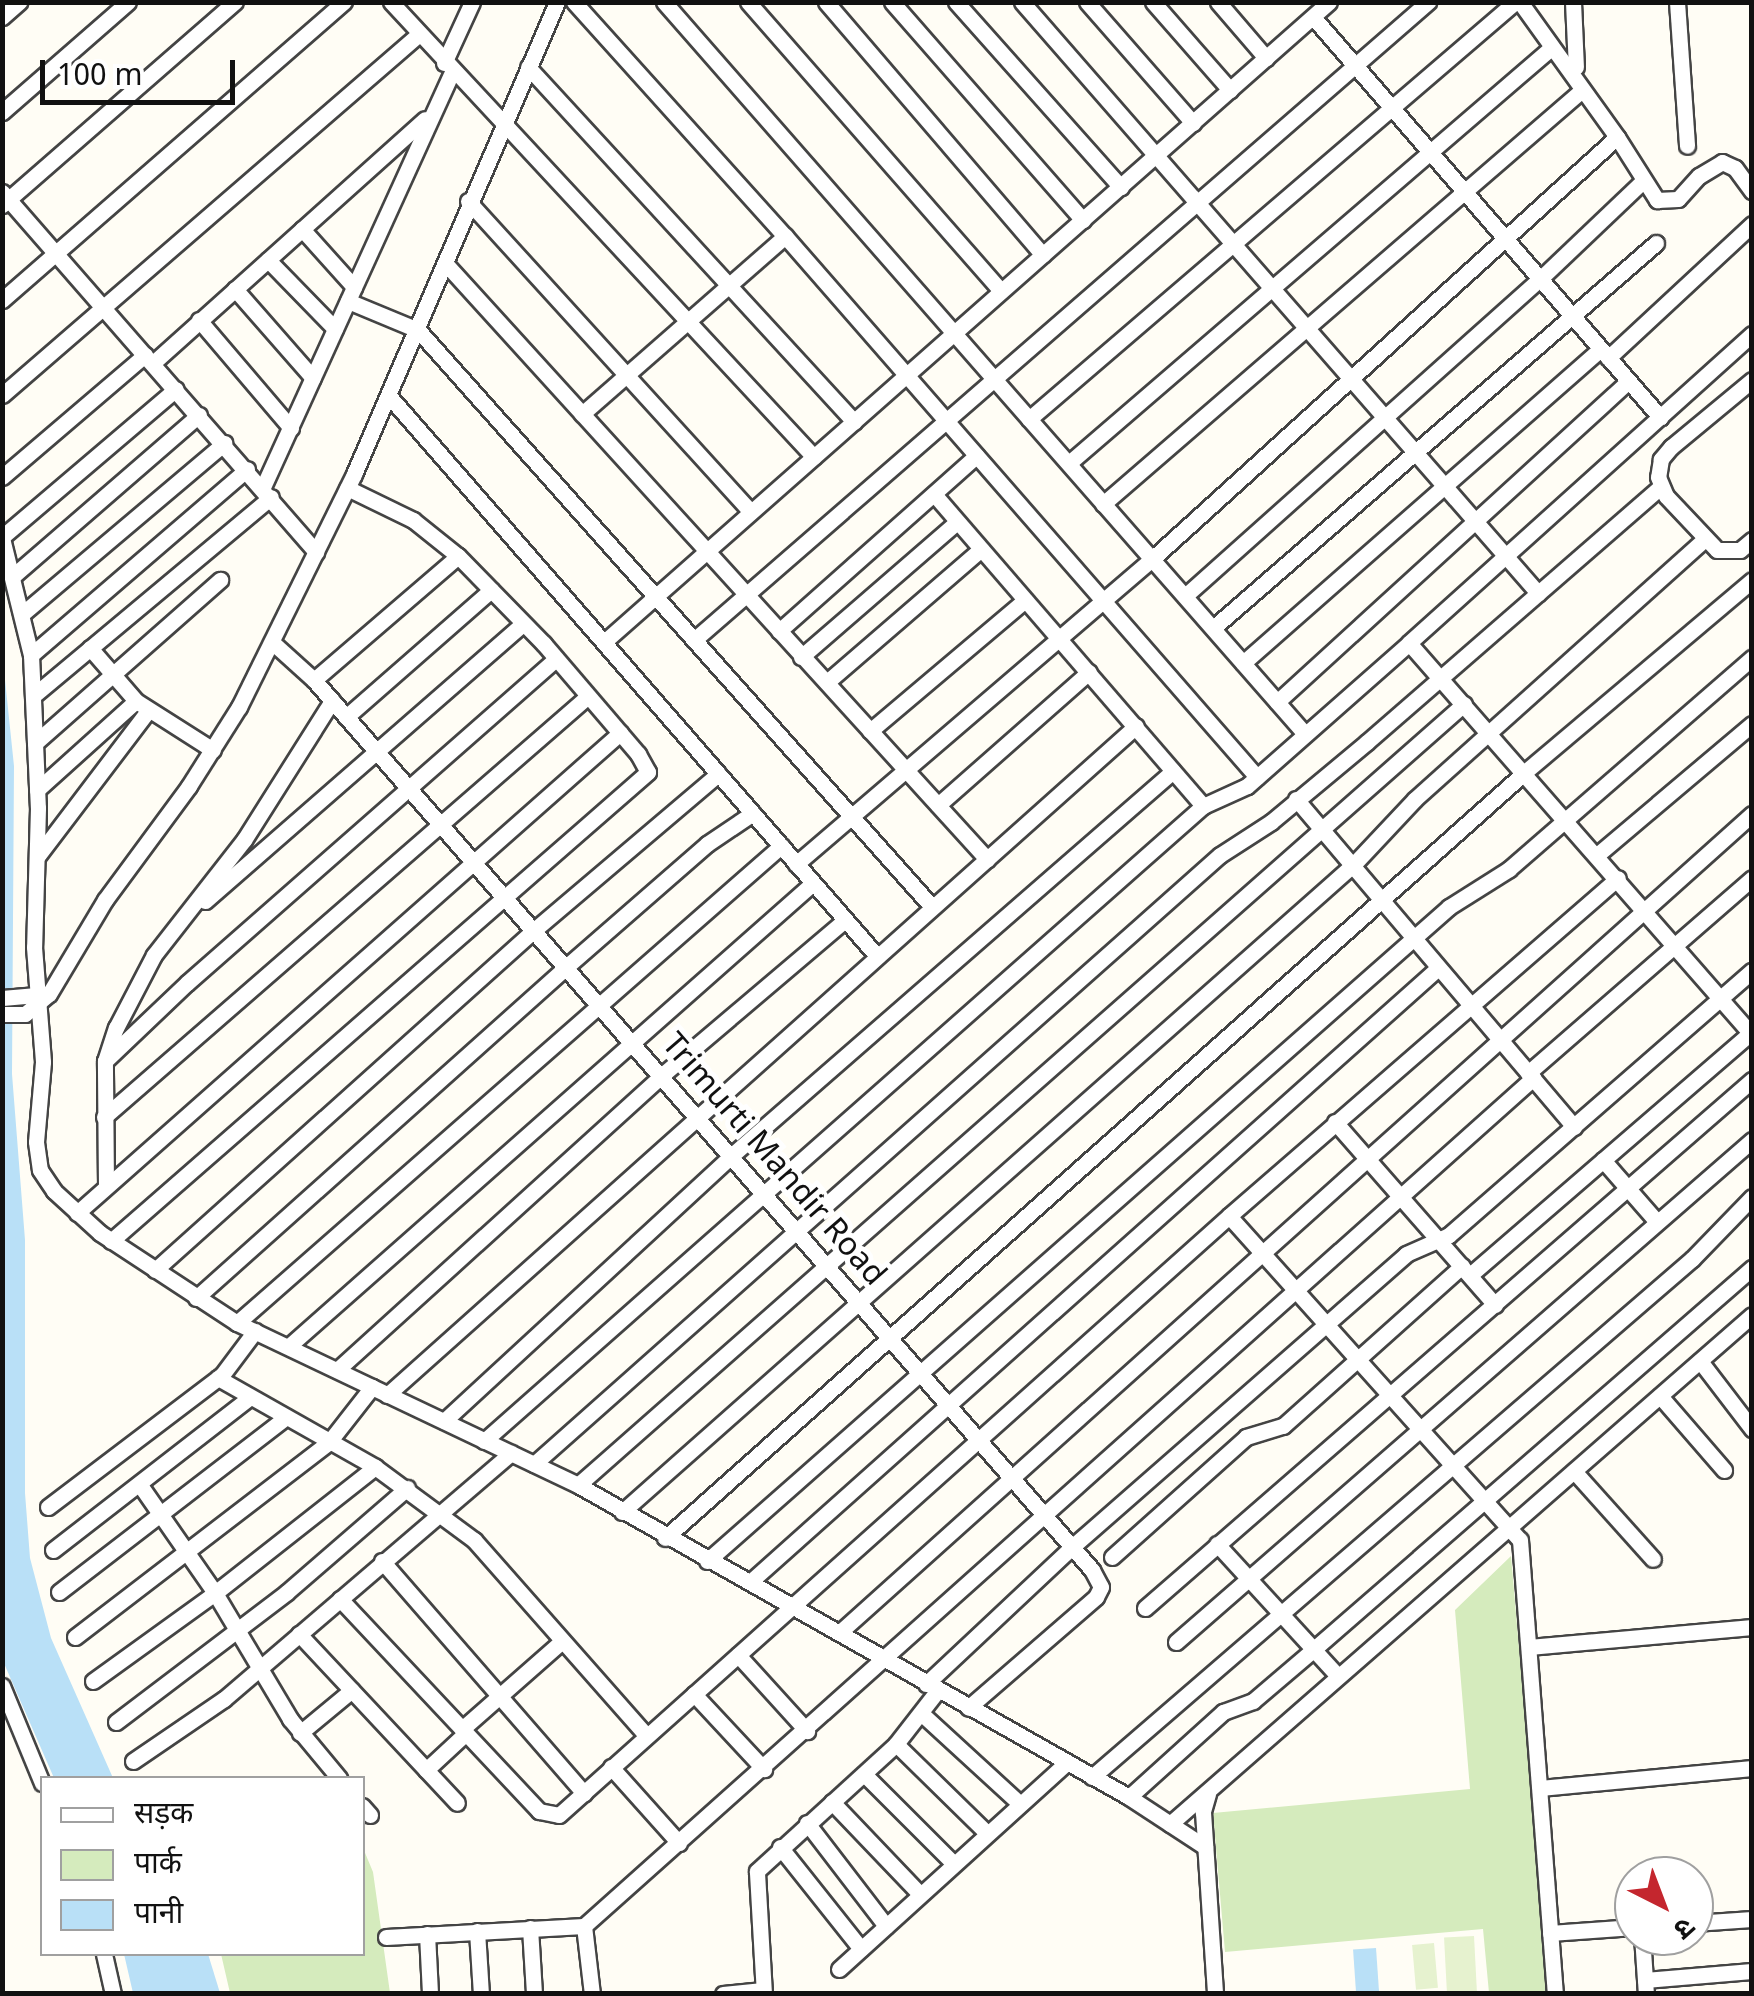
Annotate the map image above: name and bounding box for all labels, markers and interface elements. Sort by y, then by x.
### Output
scale bar [45,40,240,102]
text: 100 m [57,58,142,97]
street label: Trimurti Mandir Road [652,1027,892,1295]
legend [40,1776,365,1956]
text: सड़क [134,1796,193,1835]
text: पार्क [134,1846,182,1885]
north arrow [1614,1856,1714,1956]
text: पानी [134,1896,183,1935]
text: उ [1665,1908,1701,1946]

